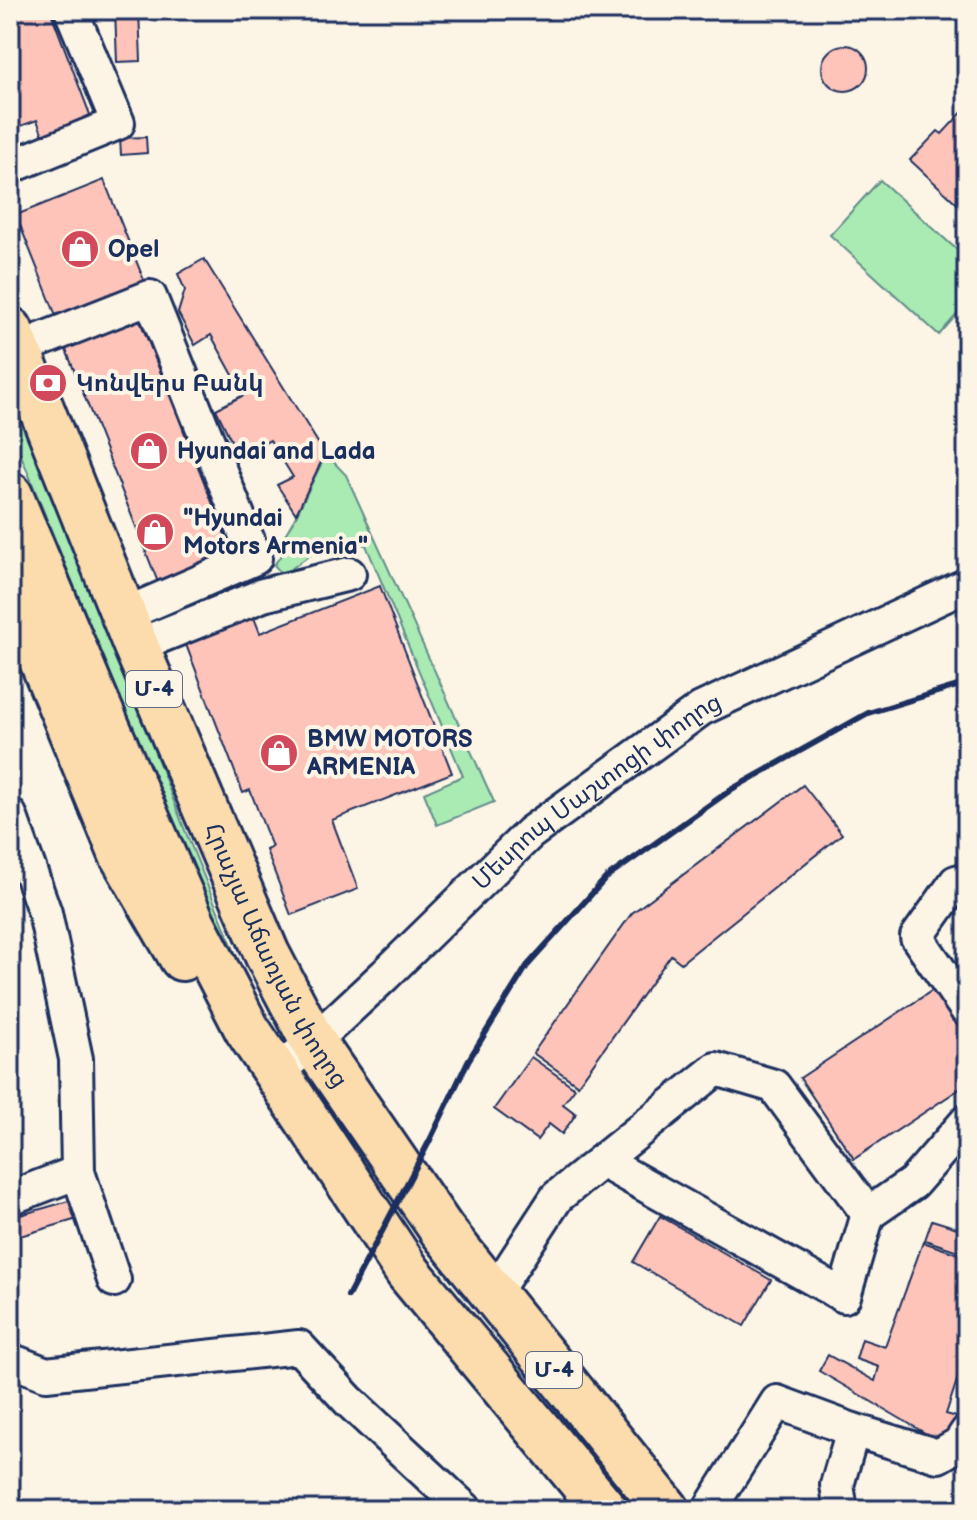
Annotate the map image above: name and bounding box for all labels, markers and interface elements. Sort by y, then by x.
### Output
shop icon: Opel [59,228,101,270]
place label: Opel [108,235,159,264]
bank icon: Կոնվերս Բանկ [27,362,69,404]
place label: Կոնվերս Բանկ [76,369,264,398]
shop icon: Hyundai and Lada [128,430,170,472]
place label: Hyundai and Lada [177,437,375,466]
place label: "Hyundai Motors Armenia" [183,504,368,561]
shop icon: "Hyundai Motors Armenia" [134,511,176,553]
road number: Մ-4 [126,671,182,707]
street label: Մեսրոպ Մաշտոցի փողոց [466,687,726,896]
place label: BMW MOTORS ARMENIA [306,725,473,782]
shop icon: BMW MOTORS ARMENIA [258,732,300,774]
street label: Հրաչյա Աճառյան փողոց [198,819,354,1093]
road number: Մ-4 [526,1352,582,1388]

